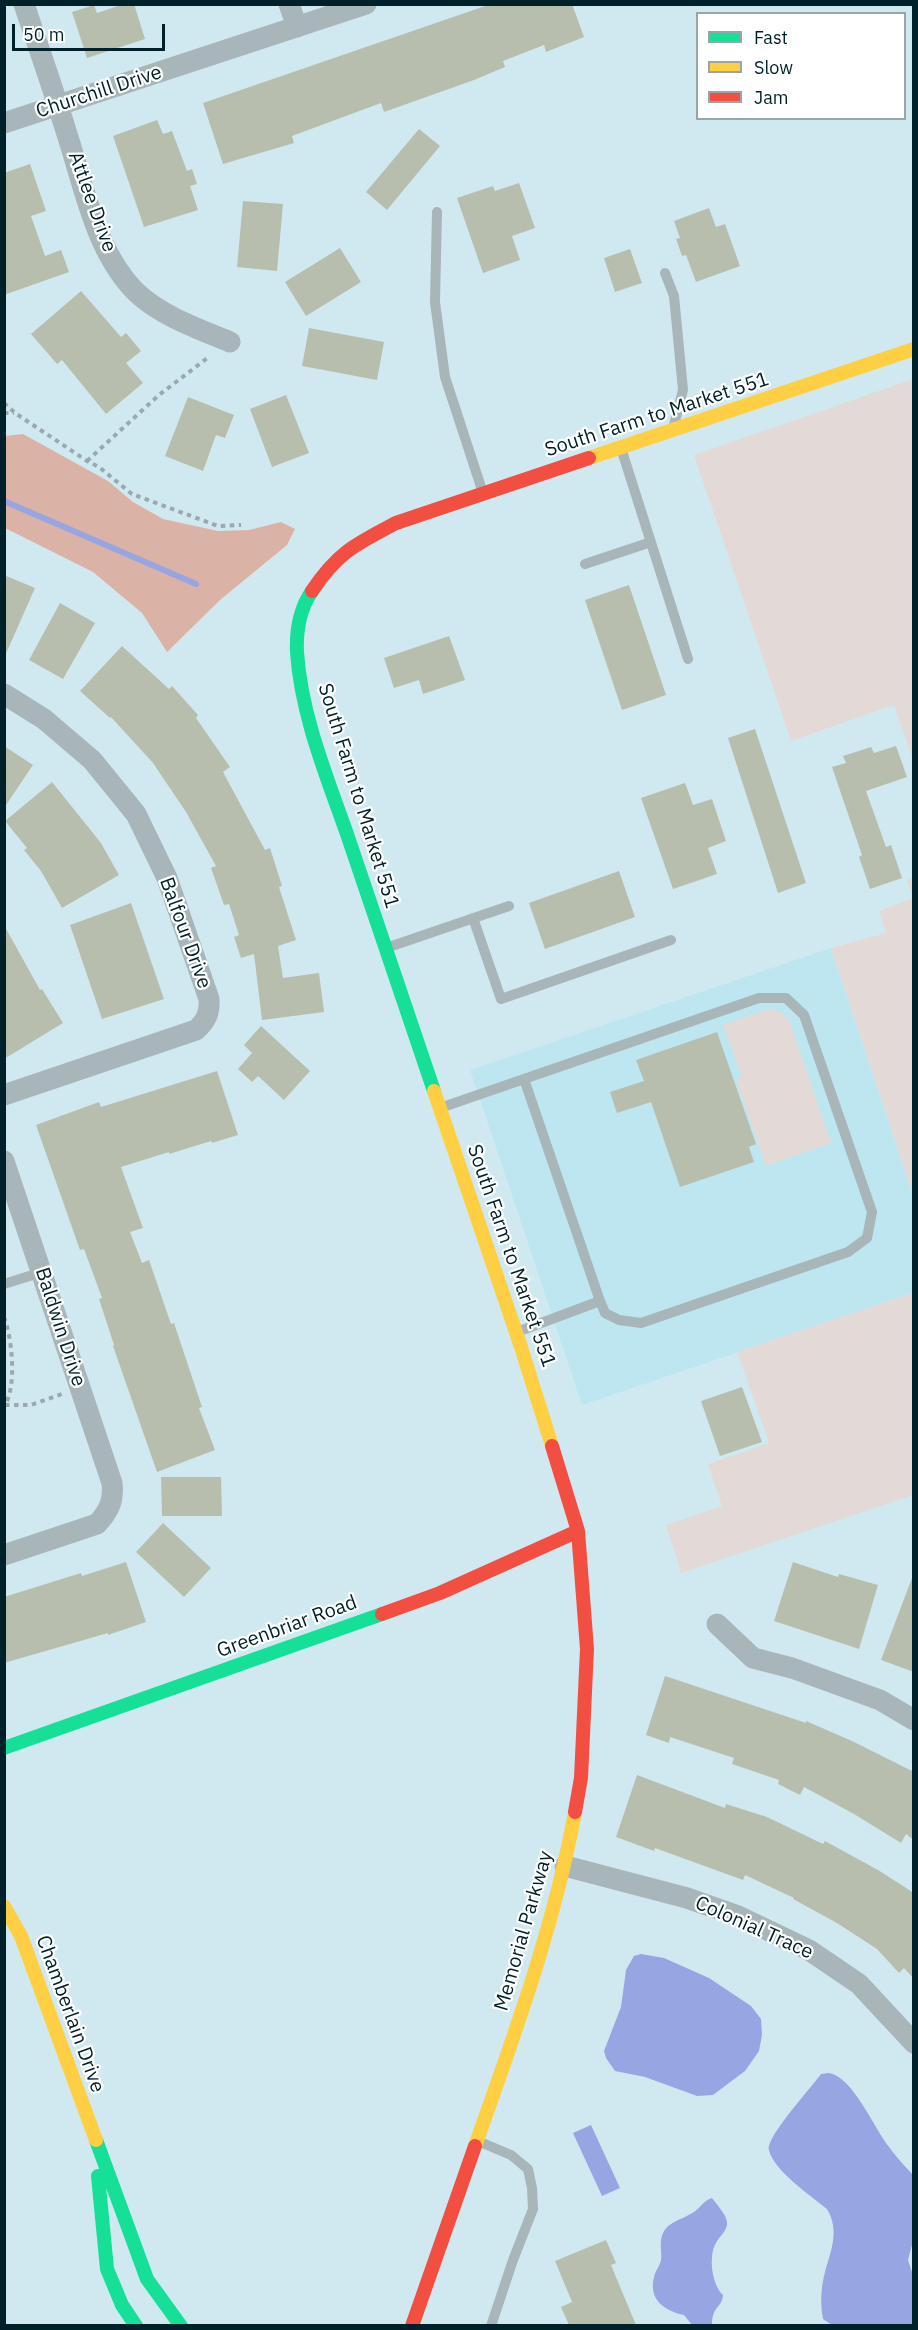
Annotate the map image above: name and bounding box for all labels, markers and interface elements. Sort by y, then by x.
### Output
scale bar [15,12,168,50]
legend [696,12,906,120]
text: 50 m [23,23,65,46]
text: Fast [754,26,788,49]
text: Slow [754,56,793,79]
street label: Churchill Drive [33,60,165,124]
text: Jam [754,86,789,109]
street label: Attlee Drive [63,148,121,256]
street label: South Farm to Market 551 [542,367,772,463]
street label: South Farm to Market 551 [312,681,404,911]
street label: Balfour Drive [154,874,216,992]
street label: South Farm to Market 551 [462,1142,560,1370]
street label: Baldwin Drive [29,1264,91,1390]
street label: Greenbriar Road [214,1591,360,1663]
street label: Memorial Parkway [490,1848,558,2014]
street label: Colonial Trace [691,1891,817,1965]
street label: Chamberlain Drive [30,1932,110,2096]

